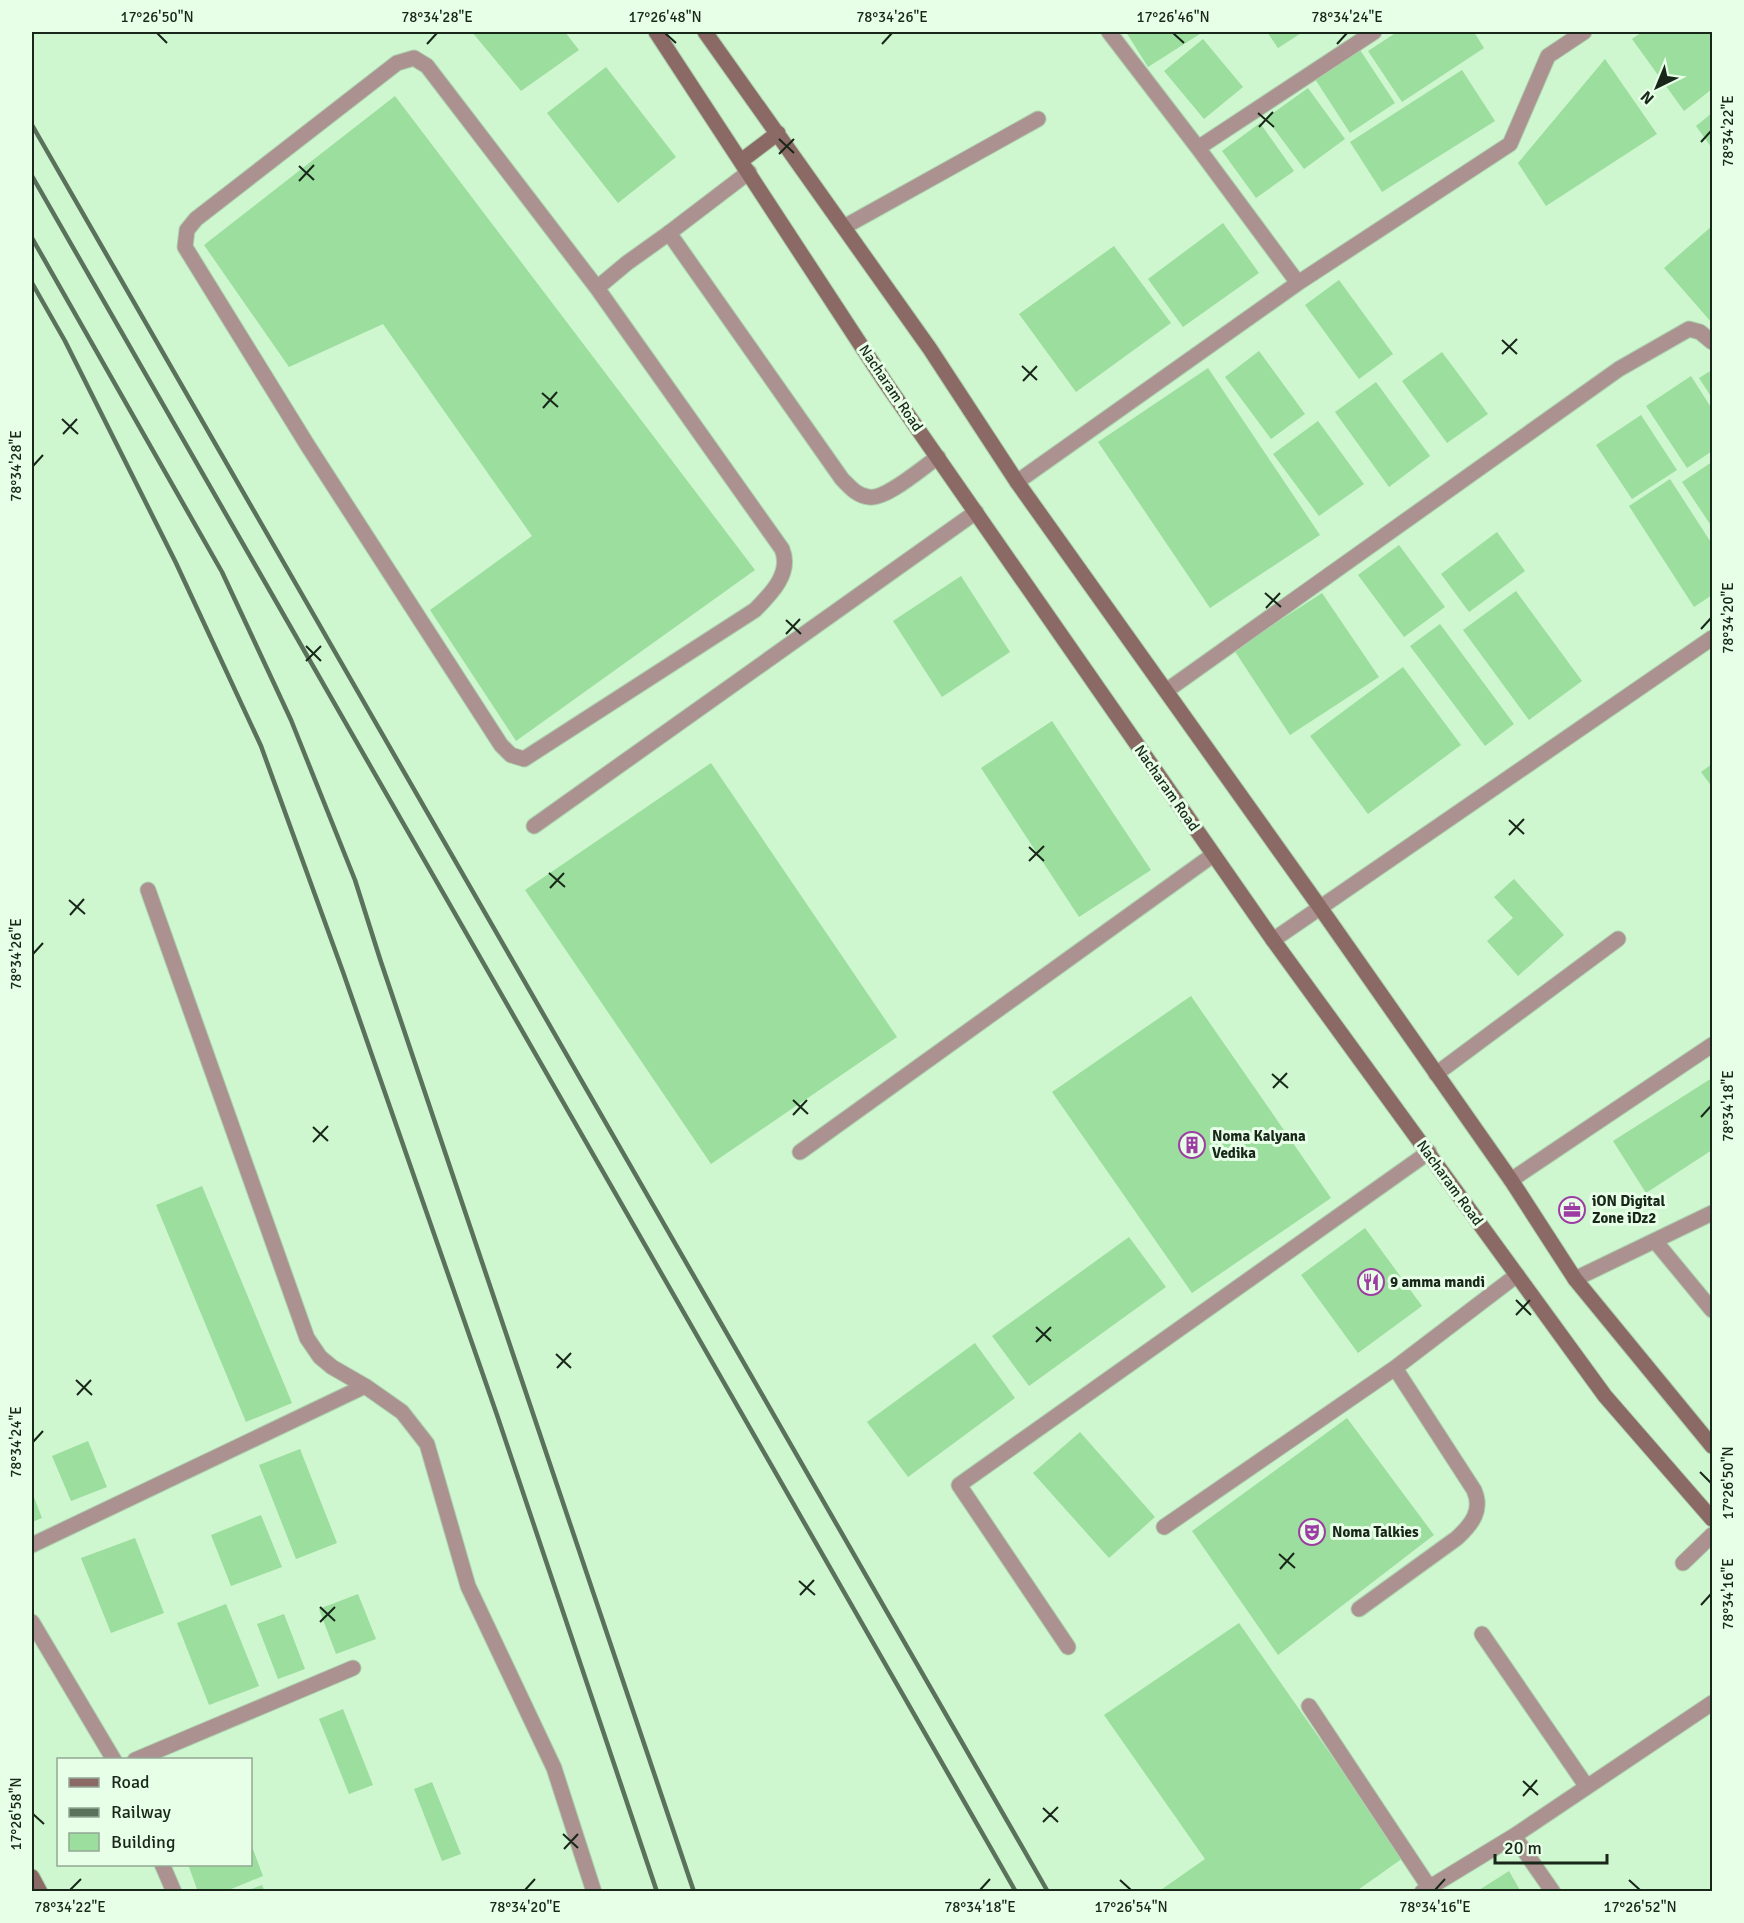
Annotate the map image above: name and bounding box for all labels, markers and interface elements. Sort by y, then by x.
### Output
text: 17°26'50"N [120,8,194,26]
text: 78°34'28"E [401,8,473,26]
text: 17°26'48"N [628,8,702,26]
text: 78°34'26"E [856,8,928,26]
text: 17°26'46"N [1136,8,1210,26]
text: 78°34'24"E [1311,8,1383,26]
north arrow [1627,57,1687,117]
text: N [1637,86,1658,108]
text: 78°34'22"E [1719,95,1737,167]
street label: Nacharam Road [855,341,927,435]
text: 78°34'28"E [7,430,25,502]
text: 78°34'20"E [1719,582,1737,654]
street label: Nacharam Road [1131,741,1203,835]
text: 78°34'26"E [7,918,25,990]
text: 78°34'18"E [1719,1070,1737,1142]
place label: Noma Kalyana Vedika [1212,1127,1306,1162]
building icon: Noma Kalyana Vedika [1177,1130,1207,1160]
street label: Nacharam Road [1413,1137,1487,1229]
place label: iON Digital Zone iDz2 [1592,1192,1665,1227]
office icon: iON Digital Zone iDz2 [1557,1195,1587,1225]
restaurant icon: 9 amma mandi [1356,1267,1386,1297]
place label: 9 amma mandi [1390,1273,1485,1291]
text: 78°34'24"E [7,1406,25,1478]
text: 17°26'50"N [1719,1446,1737,1520]
theatre icon: Noma Talkies [1297,1517,1327,1547]
place label: Noma Talkies [1332,1523,1419,1541]
text: 78°34'16"E [1719,1558,1737,1630]
legend [57,1758,252,1866]
text: Road [111,1771,150,1793]
text: 17°26'58"N [7,1777,25,1851]
text: Railway [111,1801,172,1823]
scale bar [1495,1827,1608,1865]
text: Building [111,1831,175,1853]
text: 20 m [1504,1837,1542,1859]
text: 78°34'22"E [34,1898,106,1916]
text: 78°34'20"E [489,1898,561,1916]
text: 78°34'18"E [944,1898,1016,1916]
text: 17°26'54"N [1094,1898,1168,1916]
text: 78°34'16"E [1399,1898,1471,1916]
text: 17°26'52"N [1603,1898,1677,1916]

